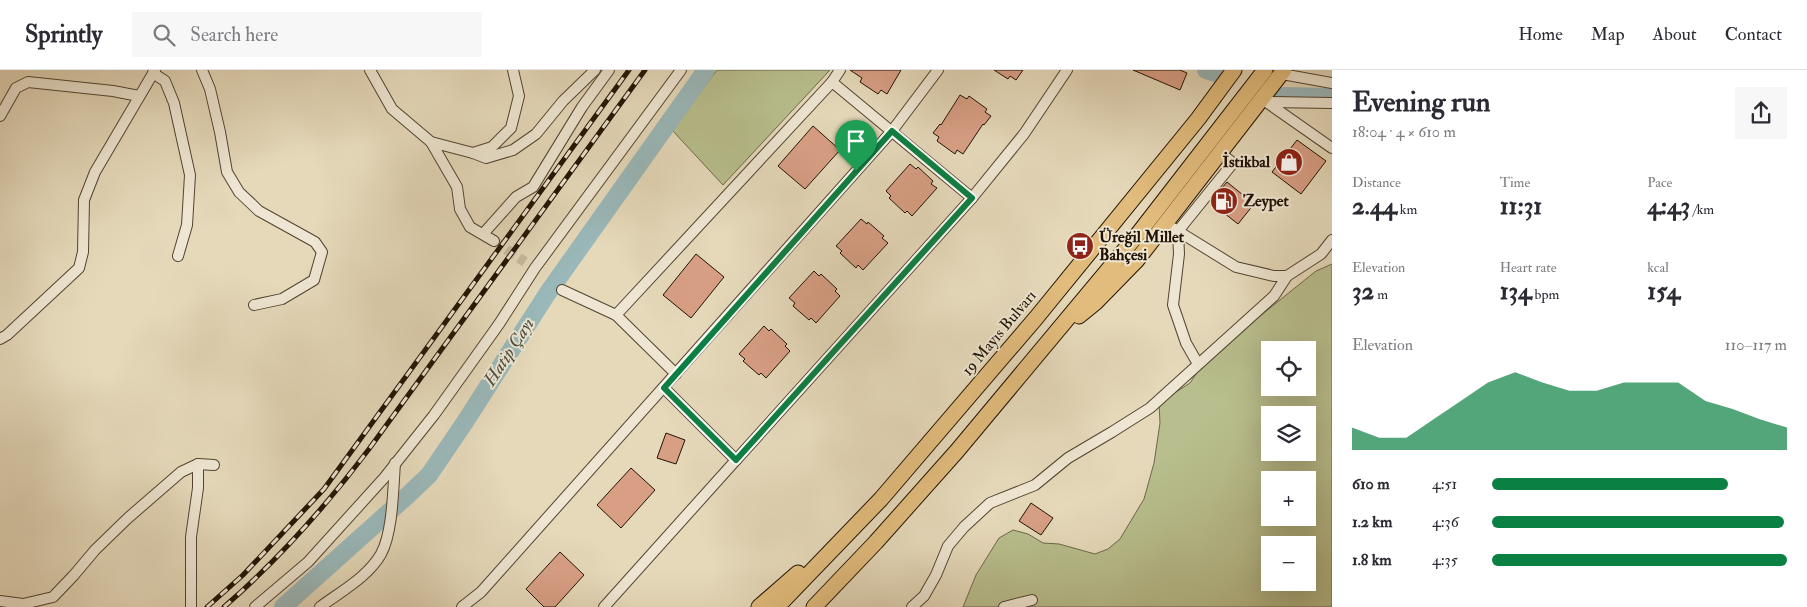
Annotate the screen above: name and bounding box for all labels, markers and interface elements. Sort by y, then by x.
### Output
search box [132,12,482,57]
text: Sprintly [25,19,102,50]
icon: search [150,21,178,49]
text: Search here [190,23,278,47]
text: Home [1518,23,1563,46]
text: Map [1591,23,1625,46]
text: About [1653,23,1697,46]
text: Contact [1725,23,1782,46]
text: Evening run [1352,85,1490,120]
button: share [1735,87,1787,139]
pin [835,120,877,171]
text: 18:04 · 4 × 610 m [1352,122,1456,142]
icon: arrive [842,127,870,155]
shop icon: İstikbal [1274,147,1304,177]
place label: İstikbal [1223,151,1271,172]
text: Distance [1352,174,1401,191]
text: Time [1500,174,1530,191]
text: Pace [1647,174,1672,191]
fuel station icon: Zeypet [1209,186,1239,216]
place label: Zeypet [1243,191,1290,212]
text: 2.44 [1352,191,1397,222]
text: 11:31 [1500,191,1542,222]
text: 4:43 [1647,191,1690,222]
text: km [1397,201,1417,218]
text: /km [1690,201,1714,218]
place label: Üreğil Millet Bahçesi [1099,227,1185,265]
bus stop icon: Üreğil Millet Bahçesi [1065,231,1095,261]
text: Elevation [1352,259,1405,276]
text: Heart rate [1500,259,1557,276]
text: kcal [1647,259,1669,276]
text: 32 [1352,276,1374,307]
text: 134 [1500,276,1532,307]
text: 154 [1647,276,1680,307]
street label: 19 Mayıs Bulvarı [957,286,1041,380]
text: m [1374,286,1388,303]
text: bpm [1532,286,1559,303]
water label: Hatip Çayı [478,313,540,391]
text: Elevation [1352,335,1413,355]
text: 110–117 m [1725,335,1787,355]
map controls [1261,341,1316,591]
button: locate [1261,341,1316,396]
button: layers [1261,406,1316,461]
button: + [1261,471,1316,526]
text: 610 m [1352,474,1390,494]
text: 4:51 [1432,474,1457,494]
text: 1.2 km [1352,512,1392,532]
text: 4:36 [1432,512,1459,532]
button: − [1261,536,1316,591]
text: 1.8 km [1352,550,1392,570]
text: 4:35 [1432,550,1458,570]

